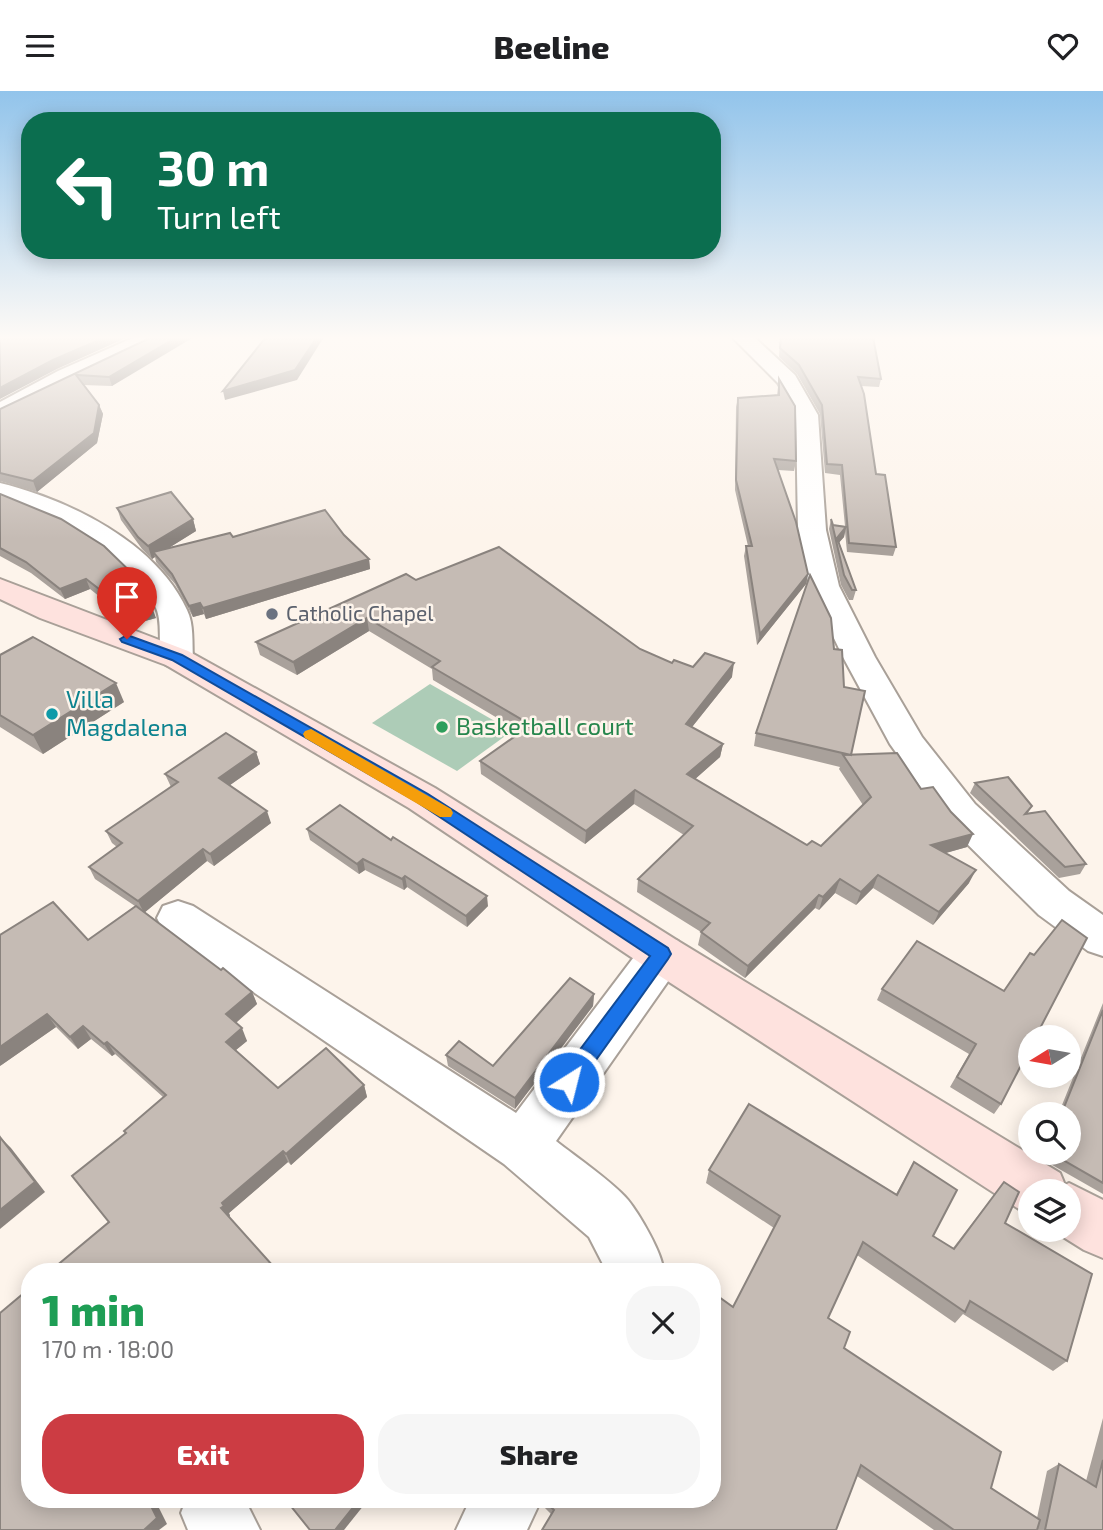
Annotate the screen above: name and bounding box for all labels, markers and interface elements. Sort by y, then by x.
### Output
icon: menu [21,27,59,65]
text: Beeline [493,27,610,65]
icon: heart [1044,27,1082,65]
text: 30 m [157,137,269,196]
icon: left [42,140,133,231]
text: Turn left [157,197,281,235]
pin [97,567,157,639]
icon: arrive [108,578,146,616]
place label: Catholic Chapel [286,600,434,625]
marker: Catholic Chapel [264,606,280,622]
place label: Villa Magdalena [66,684,188,741]
marker: Villa Magdalena [44,706,60,722]
place label: Basketball court [456,711,634,740]
marker: Basketball court [434,719,450,735]
north arrow [1018,1025,1082,1089]
map controls [1018,1025,1081,1242]
position arrow [532,1045,606,1119]
button: search [1018,1102,1081,1165]
button: layers [1018,1179,1081,1242]
text: 1 min [42,1284,145,1334]
button: close [626,1286,700,1360]
text: 170 m · 18:00 [42,1335,174,1363]
button: Exit [42,1414,364,1494]
button: Share [378,1414,700,1494]

